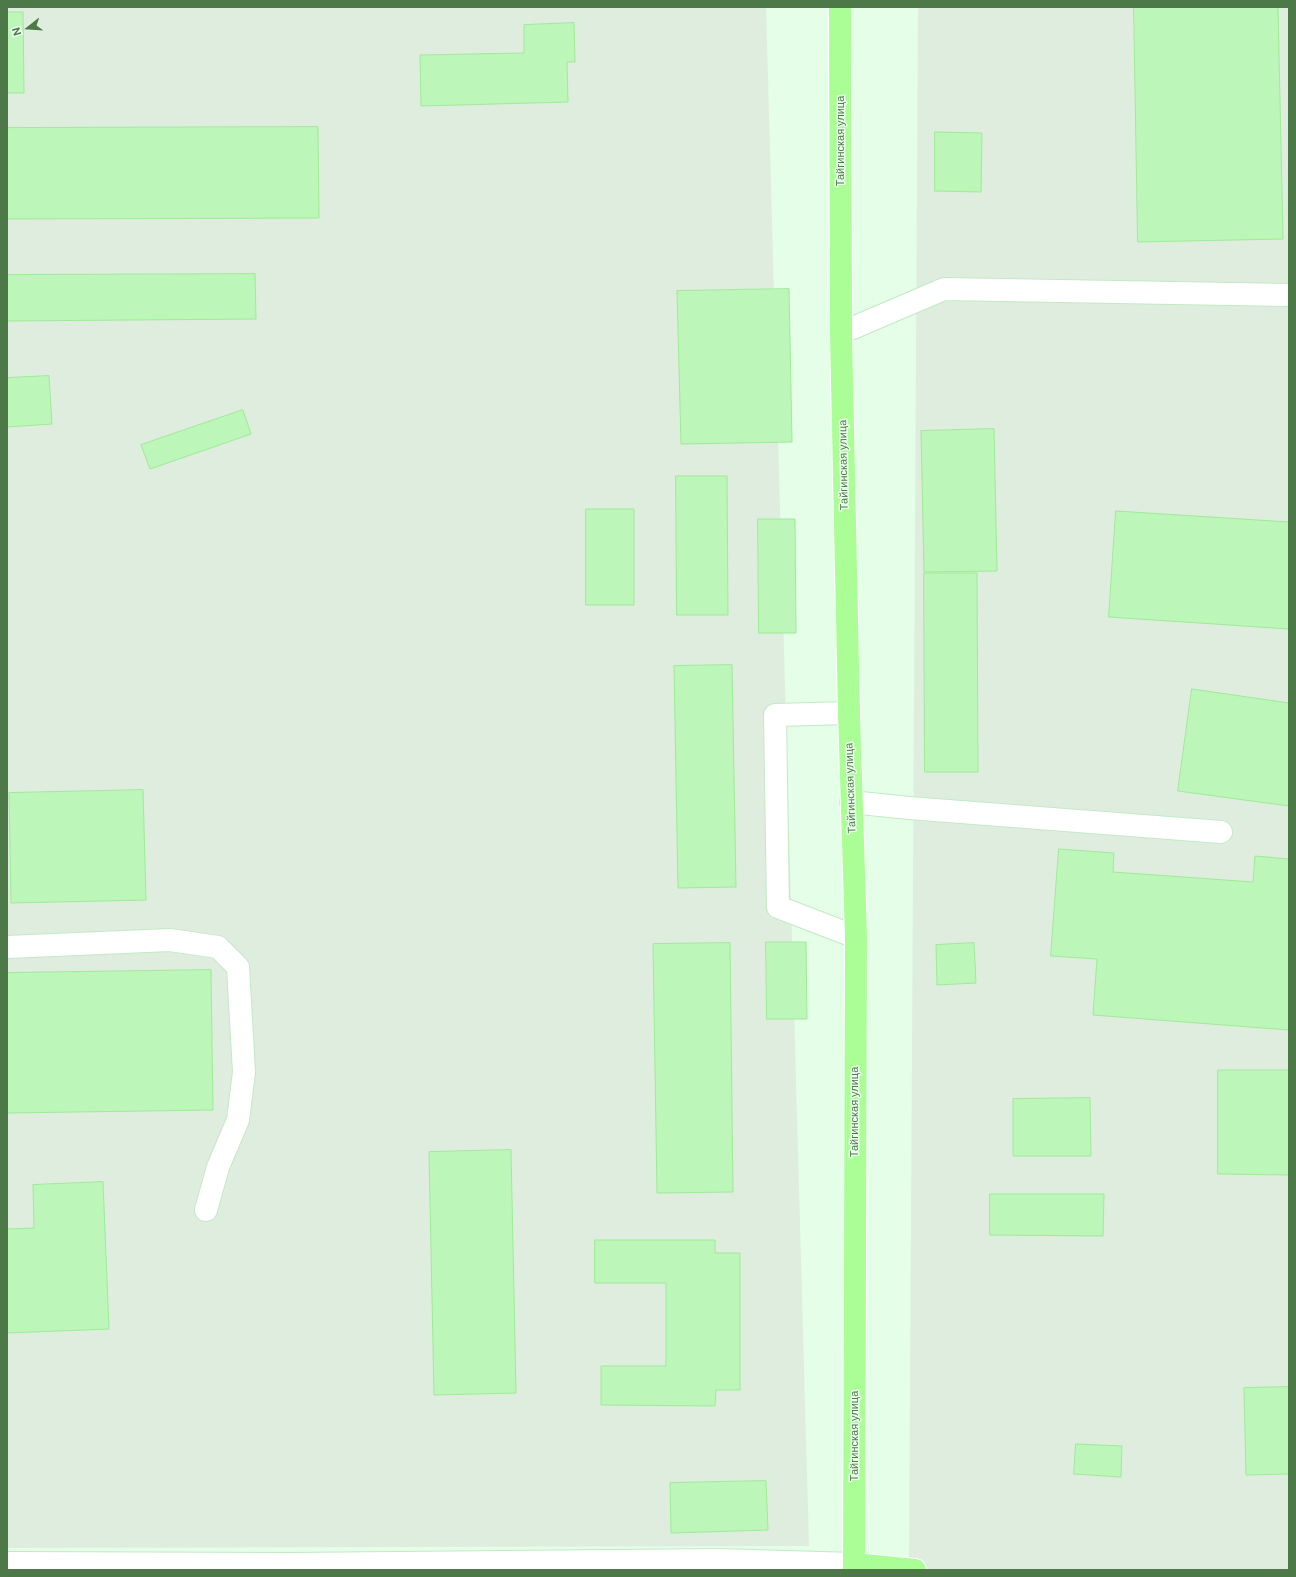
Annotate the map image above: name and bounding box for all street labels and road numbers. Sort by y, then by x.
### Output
street label: Тайгинская улица [834,96,848,186]
street label: Тайгинская улица [837,420,851,510]
street label: Тайгинская улица [843,743,859,833]
street label: Тайгинская улица [848,1067,862,1157]
street label: Тайгинская улица [848,1391,862,1481]

